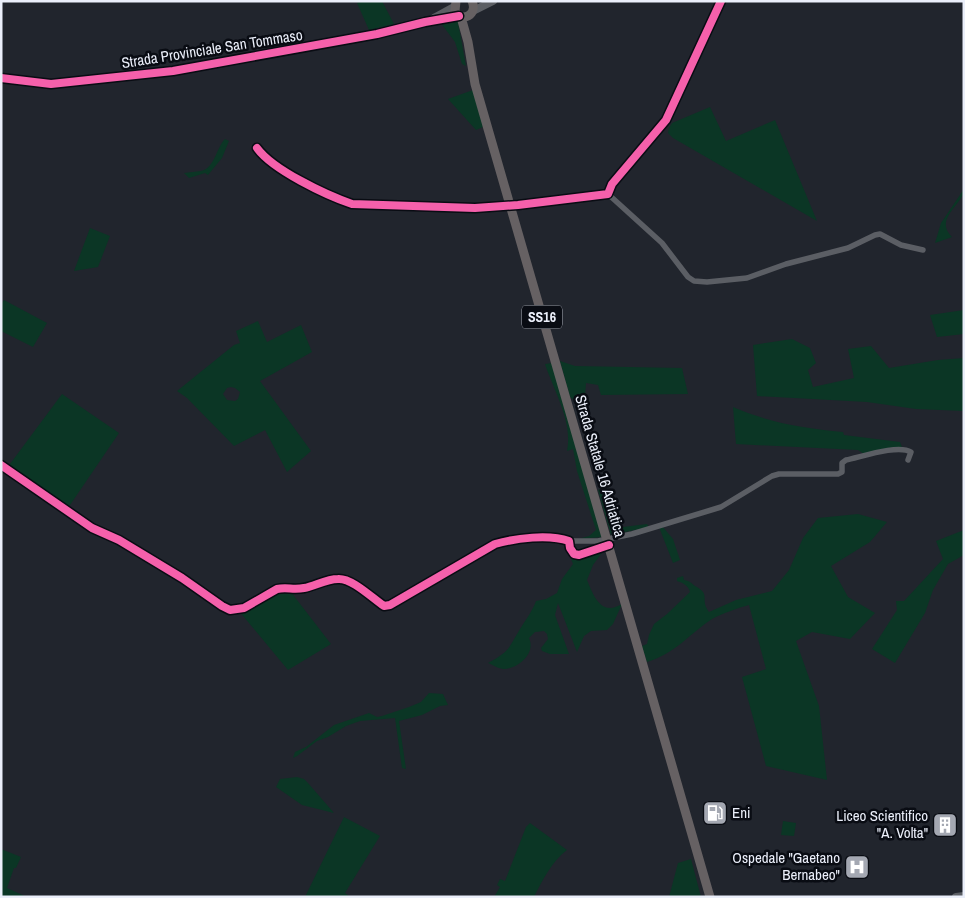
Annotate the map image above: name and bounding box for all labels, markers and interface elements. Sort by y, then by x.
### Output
street label: Strada Provinciale San Tommaso [120,24,304,73]
road number: SS16 [522,306,562,328]
street label: Strada Statale 16 Adriatica [570,392,631,540]
fuel station icon: Eni [702,800,728,826]
place label: Eni [732,802,750,823]
place label: Liceo Scientifico "A. Volta" [836,805,928,843]
building icon: Liceo Scientifico "A. Volta" [932,812,958,838]
place label: Ospedale "Gaetano Bernabeo" [732,847,840,885]
hospital icon: Ospedale "Gaetano Bernabeo" [844,854,870,880]

